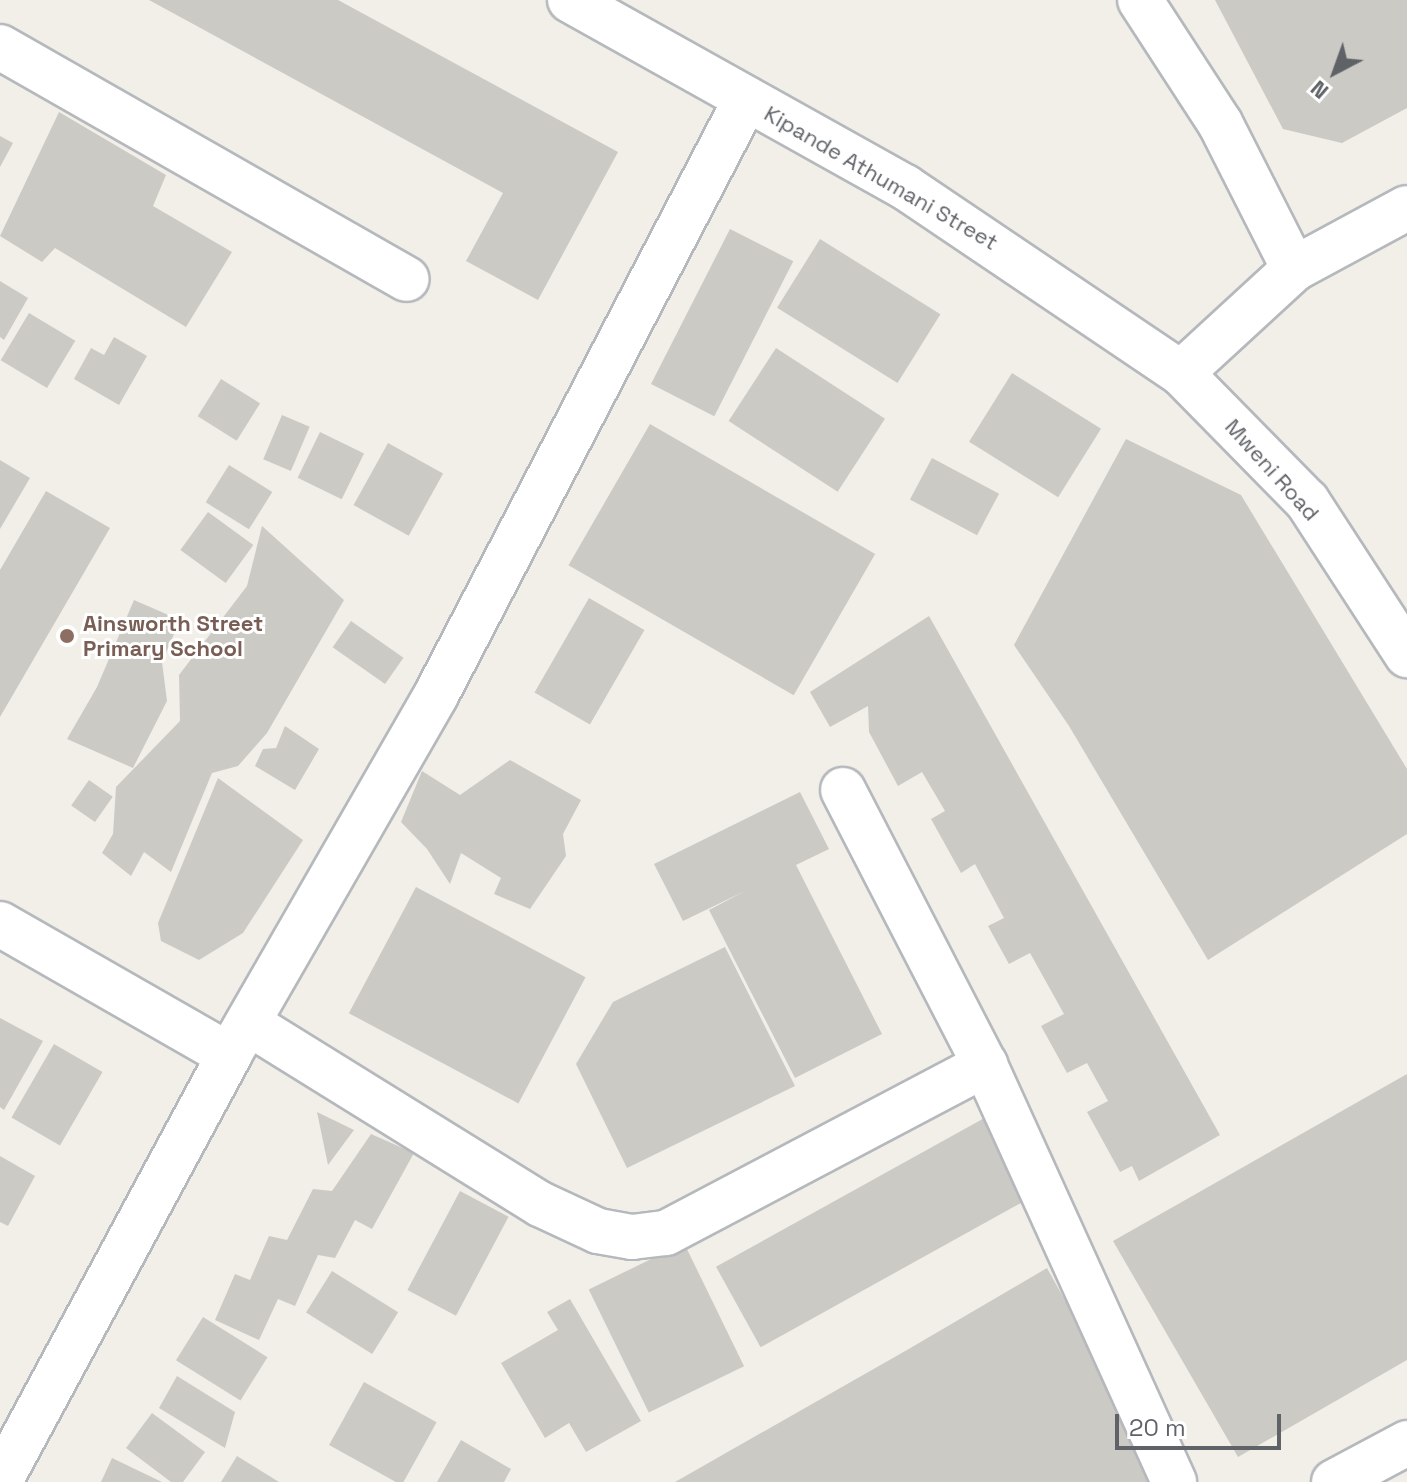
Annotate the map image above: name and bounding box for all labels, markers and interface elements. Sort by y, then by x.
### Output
north arrow [1295,32,1375,112]
text: N [1305,75,1334,106]
street label: Kipande Athumani Street [759,100,1003,256]
street label: Mweni Road [1219,414,1325,526]
place label: Ainsworth Street Primary School [83,610,263,662]
marker: Ainsworth Street Primary School [58,627,76,645]
scale bar [1119,1398,1285,1448]
text: 20 m [1129,1412,1186,1443]

